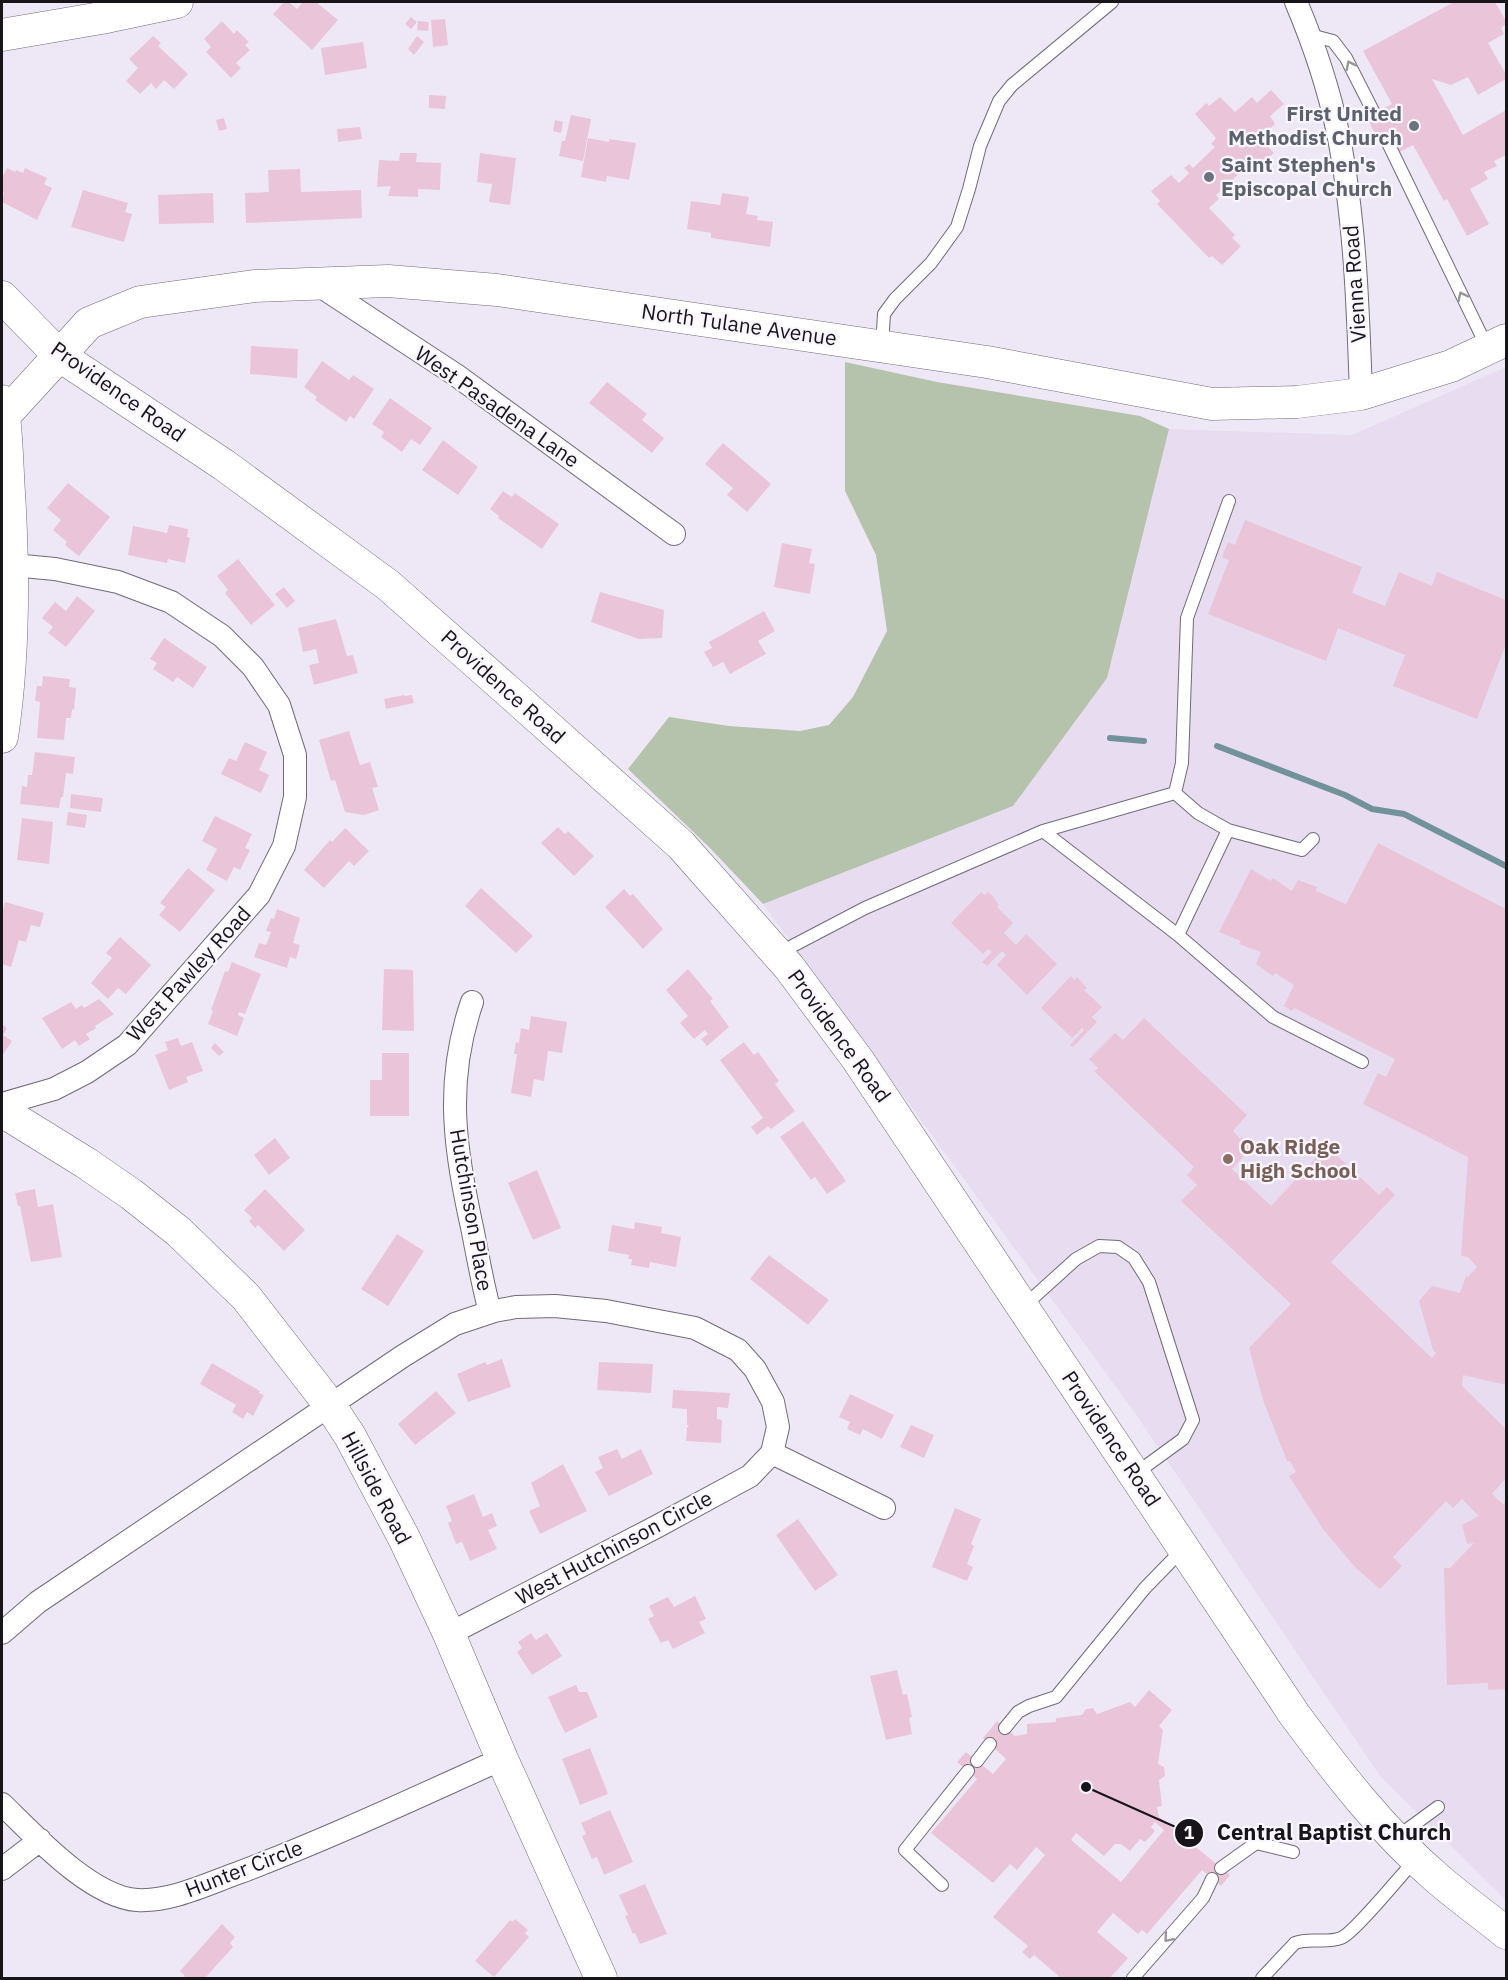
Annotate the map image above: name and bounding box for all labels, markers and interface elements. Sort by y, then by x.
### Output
one-way arrow [1346,61,1357,72]
place label: First United Methodist Church [1228,99,1402,151]
marker: First United Methodist Church [1407,119,1421,133]
place label: Saint Stephen's Episcopal Church [1221,150,1392,202]
marker: Saint Stephen's Episcopal Church [1202,170,1216,184]
street label: Vienna Road [1336,224,1372,344]
one-way arrow [1458,291,1470,302]
street label: North Tulane Avenue [640,296,839,352]
street label: Providence Road [46,334,191,448]
street label: West Pasadena Lane [410,339,585,473]
street label: Providence Road [436,623,572,750]
street label: West Pawley Road [120,900,257,1047]
street label: Providence Road [782,963,898,1108]
street label: Hutchinson Place [444,1127,500,1293]
place label: Oak Ridge High School [1240,1132,1357,1184]
marker: Oak Ridge High School [1221,1152,1235,1166]
street label: Providence Road [1056,1365,1168,1512]
street label: Hillside Road [335,1426,418,1549]
street label: West Hutchinson Circle [510,1483,717,1611]
callout: Central Baptist Church [1174,1813,1463,1853]
text: Central Baptist Church [1217,1817,1451,1846]
text: 1 [1184,1821,1195,1844]
street label: Hunter Circle [181,1833,306,1903]
one-way arrow [1164,1932,1175,1942]

